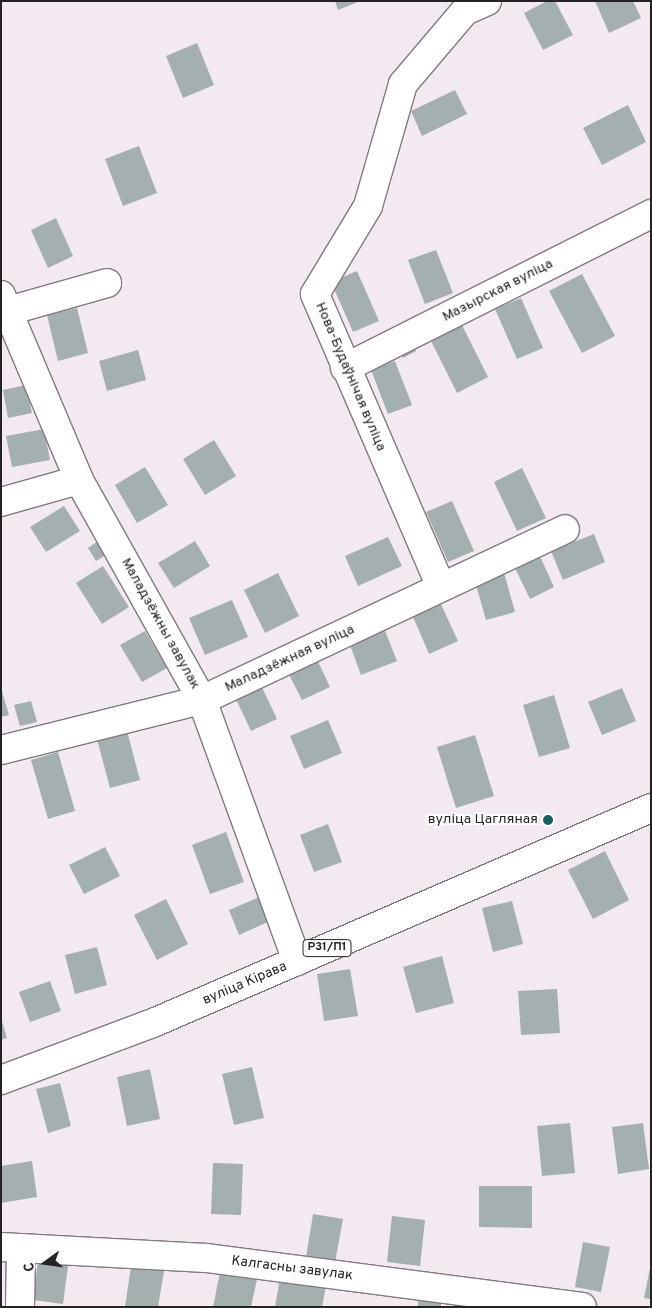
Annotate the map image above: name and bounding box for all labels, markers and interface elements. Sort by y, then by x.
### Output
street label: Мазырская вуліца [440,256,556,326]
street label: Нова-Будаўнічая вуліца [311,300,389,454]
street label: Маладзёжны завулак [117,555,203,693]
street label: Маладзёжная вуліца [223,622,357,696]
place label: вуліца Цагляная [428,812,538,828]
marker: вуліца Цагляная [542,814,554,826]
road number: Р31/П1 [302,938,352,958]
street label: вуліца Кірава [200,959,290,1009]
north arrow [20,1238,70,1288]
street label: Калгасны завулак [230,1253,354,1285]
text: С [21,1260,39,1273]

